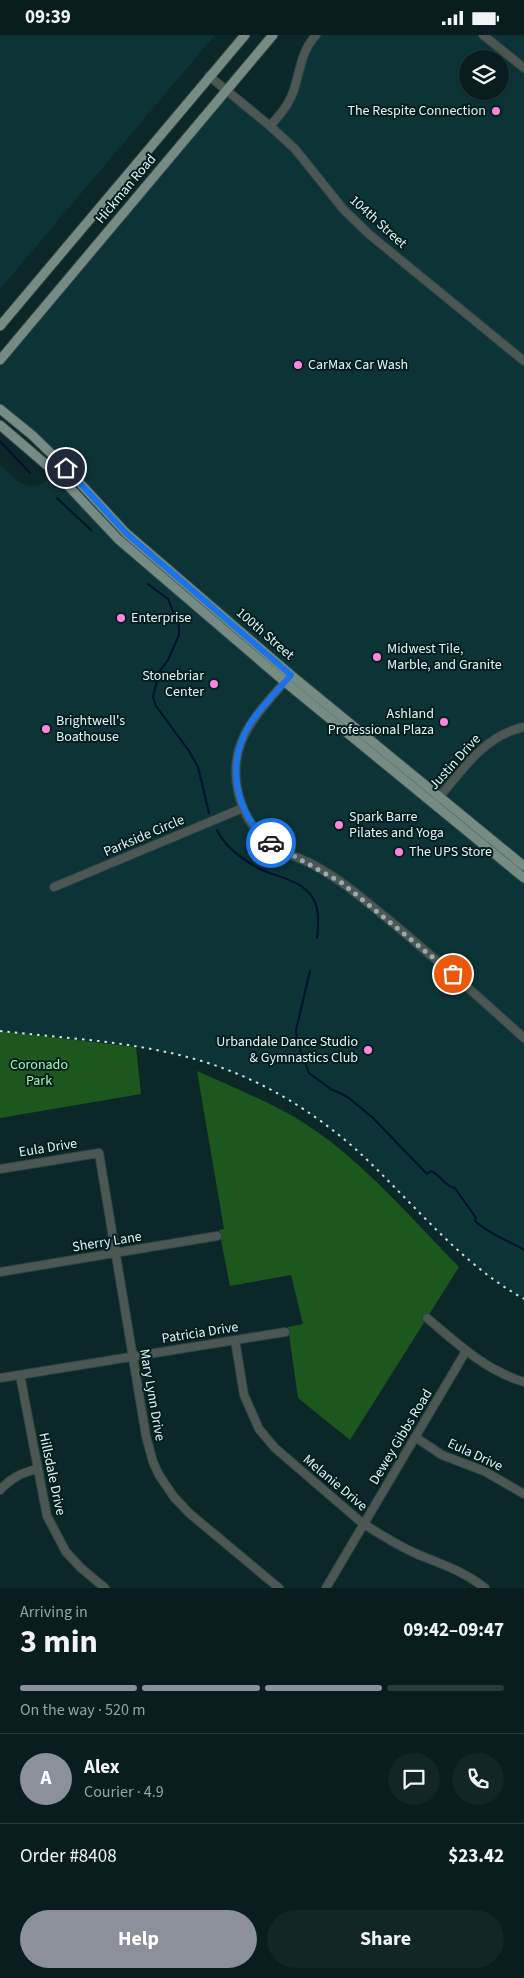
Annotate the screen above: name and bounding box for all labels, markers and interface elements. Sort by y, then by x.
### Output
text: 09:39 [25,4,71,31]
map controls [459,50,509,100]
button: layers [459,50,509,100]
place label: The Respite Connection [347,101,486,121]
marker: The Respite Connection [490,105,502,117]
street label: Hickman Road [91,150,161,228]
street label: 104th Street [345,191,411,253]
place label: CarMax Car Wash [308,355,408,375]
marker: CarMax Car Wash [292,359,304,371]
pin [45,447,87,489]
icon: home [52,454,80,482]
street label: 100th Street [232,603,299,665]
place label: Enterprise [131,608,191,628]
marker: Enterprise [115,612,127,624]
place label: Midwest Tile, Marble, and Granite [387,639,502,675]
marker: Midwest Tile, Marble, and Granite [371,651,383,663]
place label: Stonebriar Center [142,666,204,702]
marker: Stonebriar Center [208,678,220,690]
place label: Ashland Professional Plaza [328,704,434,740]
place label: Brightwell's Boathouse [56,711,125,747]
marker: Ashland Professional Plaza [438,716,450,728]
marker: Brightwell's Boathouse [40,723,52,735]
street label: Justin Drive [425,730,486,794]
place label: Spark Barre Pilates and Yoga [349,807,444,843]
street label: Parkside Circle [100,810,188,862]
courier [246,818,296,868]
marker: Spark Barre Pilates and Yoga [333,819,345,831]
icon: car [257,829,285,857]
place label: The UPS Store [409,842,492,862]
marker: The UPS Store [393,846,405,858]
pin [432,953,474,995]
icon: bag [439,960,467,988]
place label: Urbandale Dance Studio & Gymnastics Club [216,1032,358,1068]
marker: Urbandale Dance Studio & Gymnastics Club [362,1044,374,1056]
park label: Coronado Park [10,1055,68,1091]
street label: Eula Drive [17,1134,79,1162]
street label: Sherry Lane [71,1227,143,1257]
street label: Patricia Drive [160,1317,240,1349]
street label: Mary Lynn Drive [134,1347,170,1443]
street label: Dewey Gibbs Road [365,1385,437,1489]
street label: Hillsdale Drive [33,1431,71,1517]
street label: Eula Drive [444,1434,506,1477]
street label: Melanie Drive [298,1450,372,1516]
text: Arriving in [20,1601,88,1623]
text: 09:42–09:47 [403,1617,504,1644]
text: 3 min [20,1619,98,1665]
text: On the way · 520 m [20,1699,145,1721]
button: chat [388,1753,440,1805]
button: phone [452,1753,504,1805]
text: Alex [84,1754,120,1781]
text: A [41,1765,51,1792]
text: Courier · 4.9 [84,1781,164,1803]
text: Order #8408 [20,1843,117,1870]
text: $23.42 [448,1843,504,1870]
button: Help [20,1910,257,1968]
button: Share [267,1910,504,1968]

